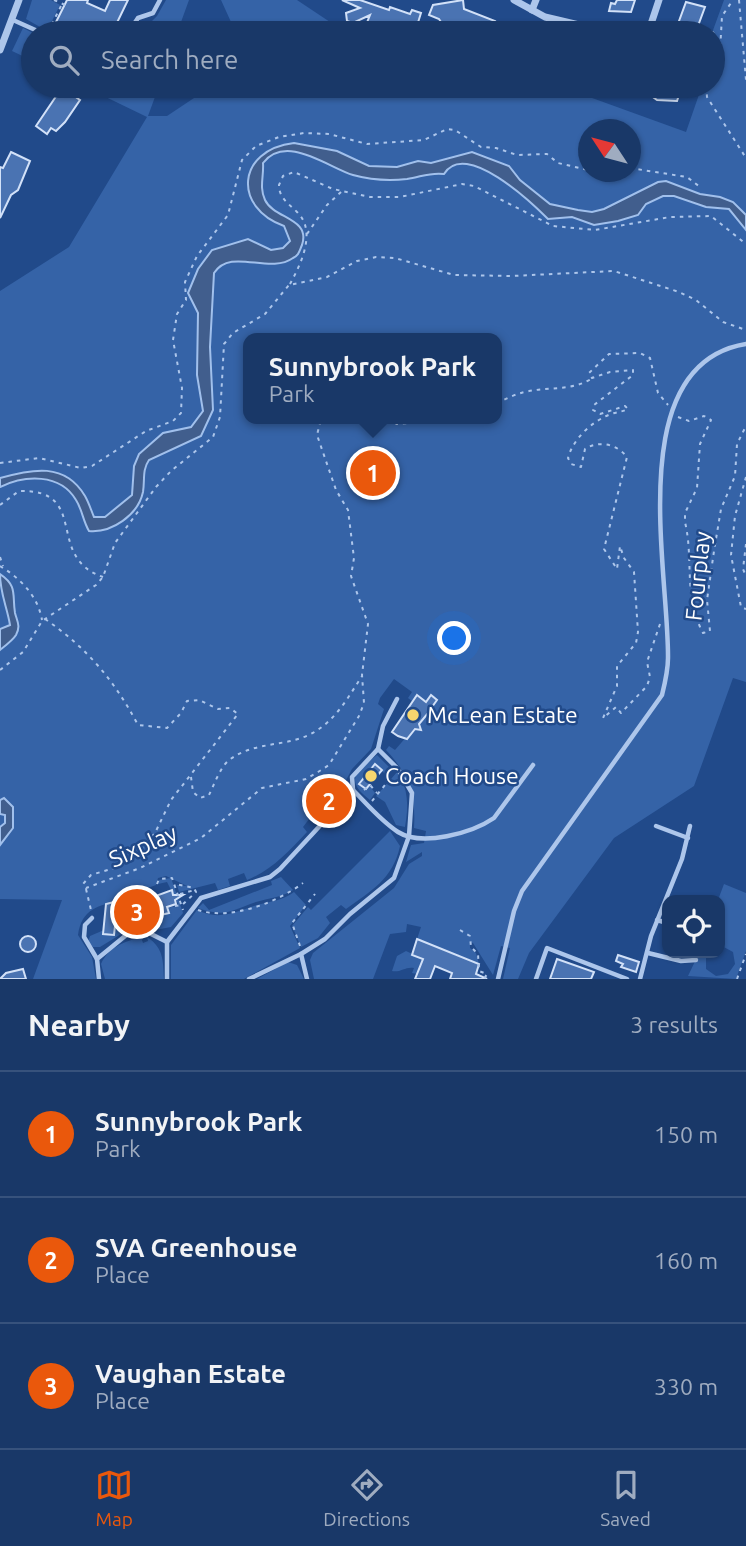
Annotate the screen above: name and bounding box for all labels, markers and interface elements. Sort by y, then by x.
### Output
search box [21,21,725,98]
icon: search [45,41,83,79]
text: Search here [101,45,238,74]
north arrow [578,119,641,182]
popup [243,333,502,424]
text: Sunnybrook Park [269,352,476,381]
text: Park [269,381,315,406]
pin: 1 [350,447,396,499]
street label: Fourplay [680,530,715,622]
your location [437,621,471,655]
place label: McLean Estate [427,702,578,727]
marker: McLean Estate [405,707,421,723]
place label: Coach House [385,763,519,788]
marker: Coach House [363,768,379,784]
pin: 2 [306,775,352,827]
street label: Sixplay [105,820,181,872]
pin: 3 [114,886,160,938]
map controls [662,895,725,958]
button: locate [662,895,725,958]
text: Nearby [28,1008,130,1042]
text: 3 results [630,1012,718,1037]
text: Sunnybrook Park [95,1107,302,1136]
text: 1 [45,1122,57,1147]
text: 150 m [654,1122,718,1147]
text: Park [95,1136,141,1161]
text: SVA Greenhouse [95,1233,298,1262]
text: 2 [45,1248,57,1273]
text: 160 m [654,1248,718,1273]
text: Place [95,1262,150,1287]
text: Vaughan Estate [95,1359,286,1388]
text: 3 [45,1374,57,1399]
text: 330 m [654,1374,718,1399]
text: Place [95,1388,150,1413]
tab: Map [95,1466,133,1530]
tab: Directions [323,1466,410,1530]
tab: Saved [600,1466,651,1530]

